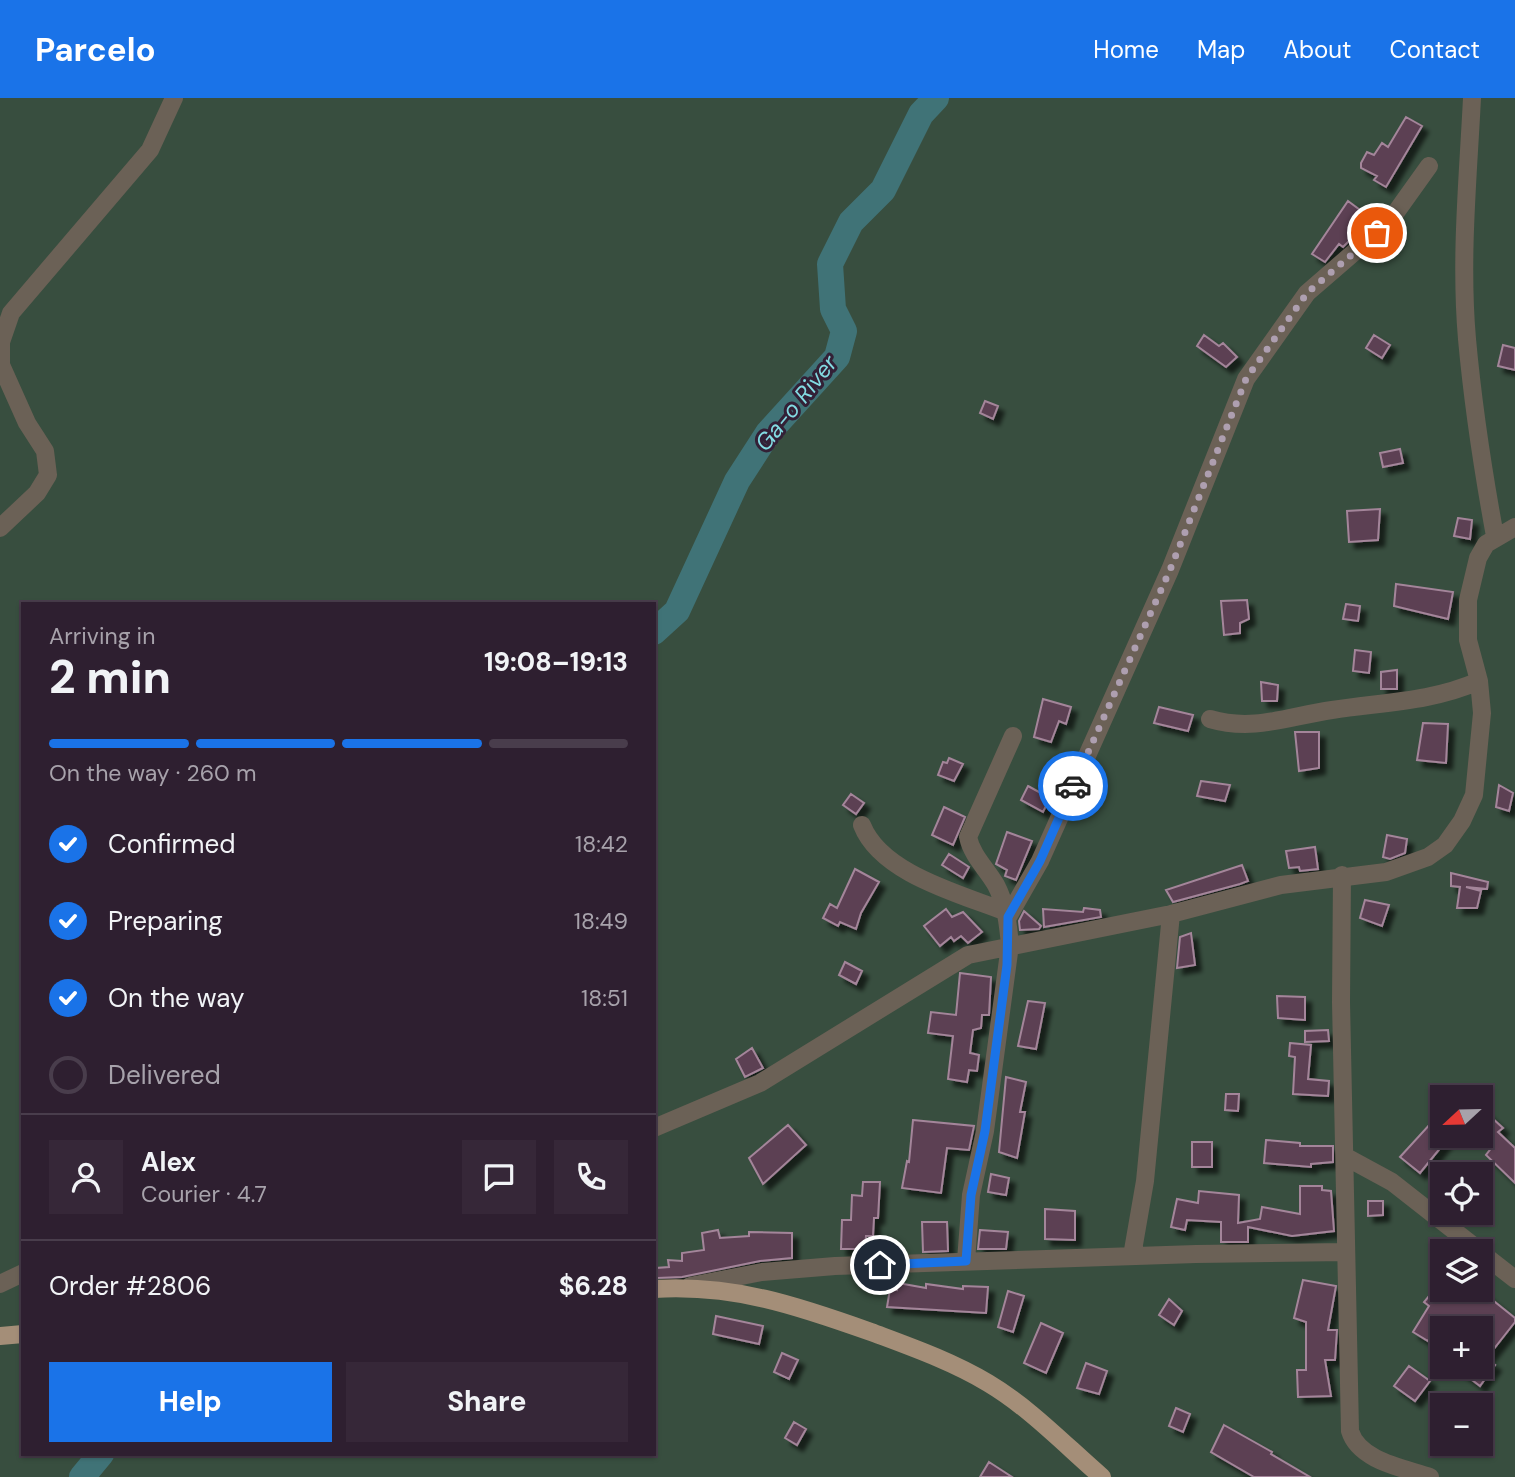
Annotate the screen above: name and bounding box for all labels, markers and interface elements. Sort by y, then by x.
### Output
text: Parcelo [35,28,156,71]
text: Home [1093,34,1159,65]
text: Map [1197,34,1245,65]
text: About [1283,34,1352,65]
text: Contact [1390,34,1480,65]
pin [1347,203,1407,263]
icon: bag [1358,214,1396,252]
water label: Ga-o River [748,348,845,457]
text: Arriving in [49,621,155,651]
text: 19:08–19:13 [484,645,628,679]
text: 2 min [49,647,171,707]
courier [1038,751,1108,821]
text: On the way · 260 m [49,758,256,788]
icon: car [1054,767,1092,805]
icon: check [49,825,87,863]
text: Confirmed [108,827,235,861]
text: 18:42 [575,829,628,859]
icon: check [49,902,87,940]
text: Preparing [108,904,223,938]
text: 18:49 [574,906,628,936]
icon: check [49,979,87,1017]
text: On the way [108,981,244,1015]
text: 18:51 [581,983,628,1013]
text: Delivered [108,1058,221,1092]
north arrow [1430,1085,1493,1148]
map controls [1430,1085,1493,1456]
button: person [49,1140,123,1214]
button: chat [462,1140,536,1214]
button: phone [554,1140,628,1214]
text: Alex [141,1145,196,1179]
button: locate [1430,1162,1493,1225]
text: Courier · 4.7 [141,1179,267,1209]
pin [850,1235,910,1295]
button: layers [1430,1239,1493,1302]
icon: home [861,1246,899,1284]
text: Order #2806 [49,1269,211,1303]
text: $6.28 [559,1269,628,1303]
button: + [1430,1316,1493,1379]
button: Help [49,1362,332,1442]
button: Share [346,1362,628,1442]
button: − [1430,1393,1493,1456]

